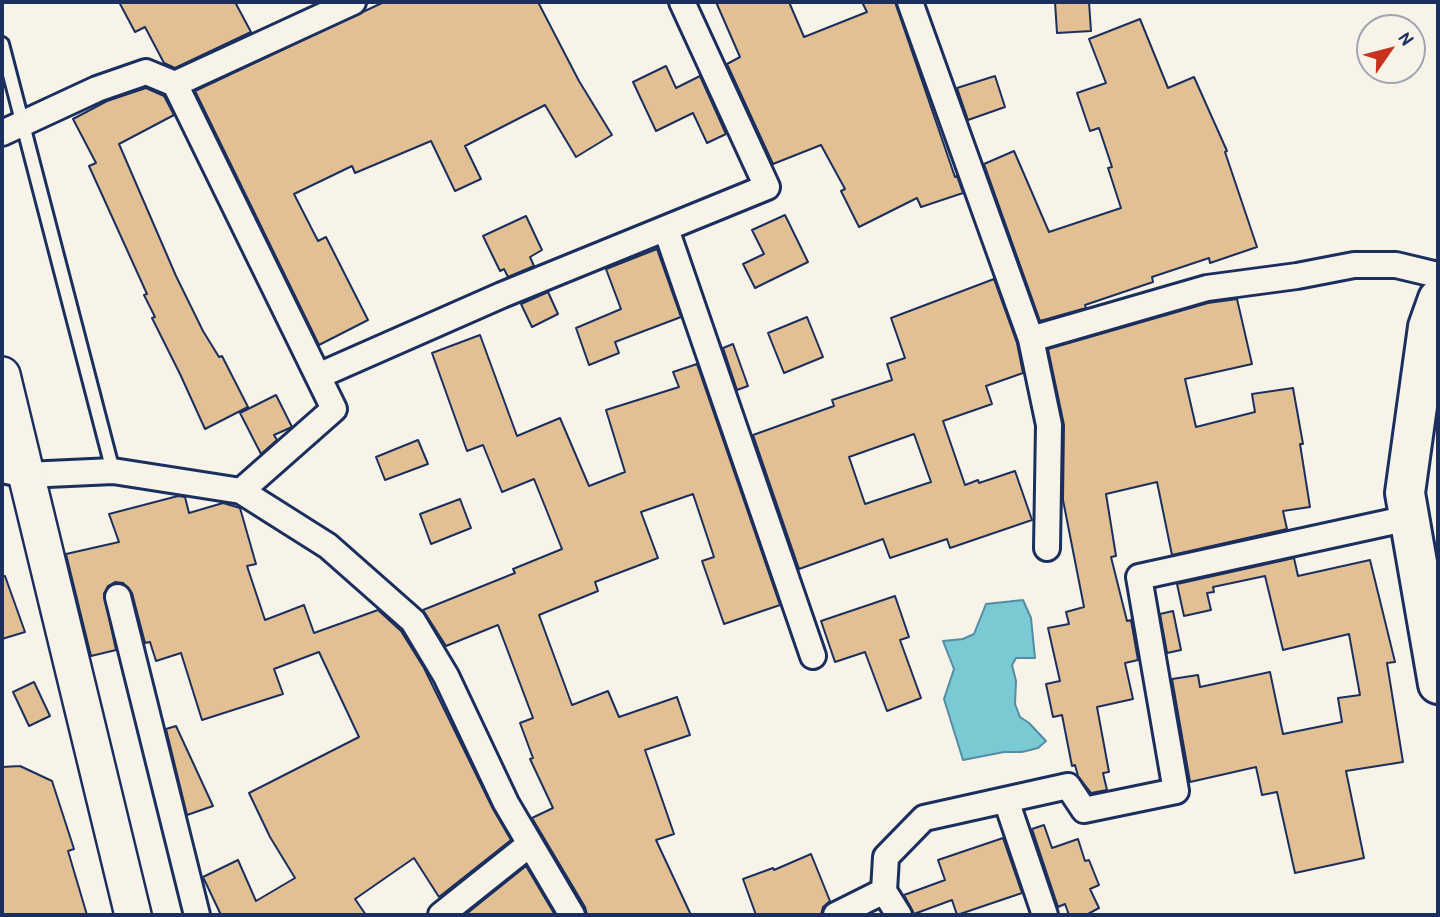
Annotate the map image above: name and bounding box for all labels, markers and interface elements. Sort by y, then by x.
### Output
north arrow [1356,14,1426,84]
text: N [1393,26,1420,50]

